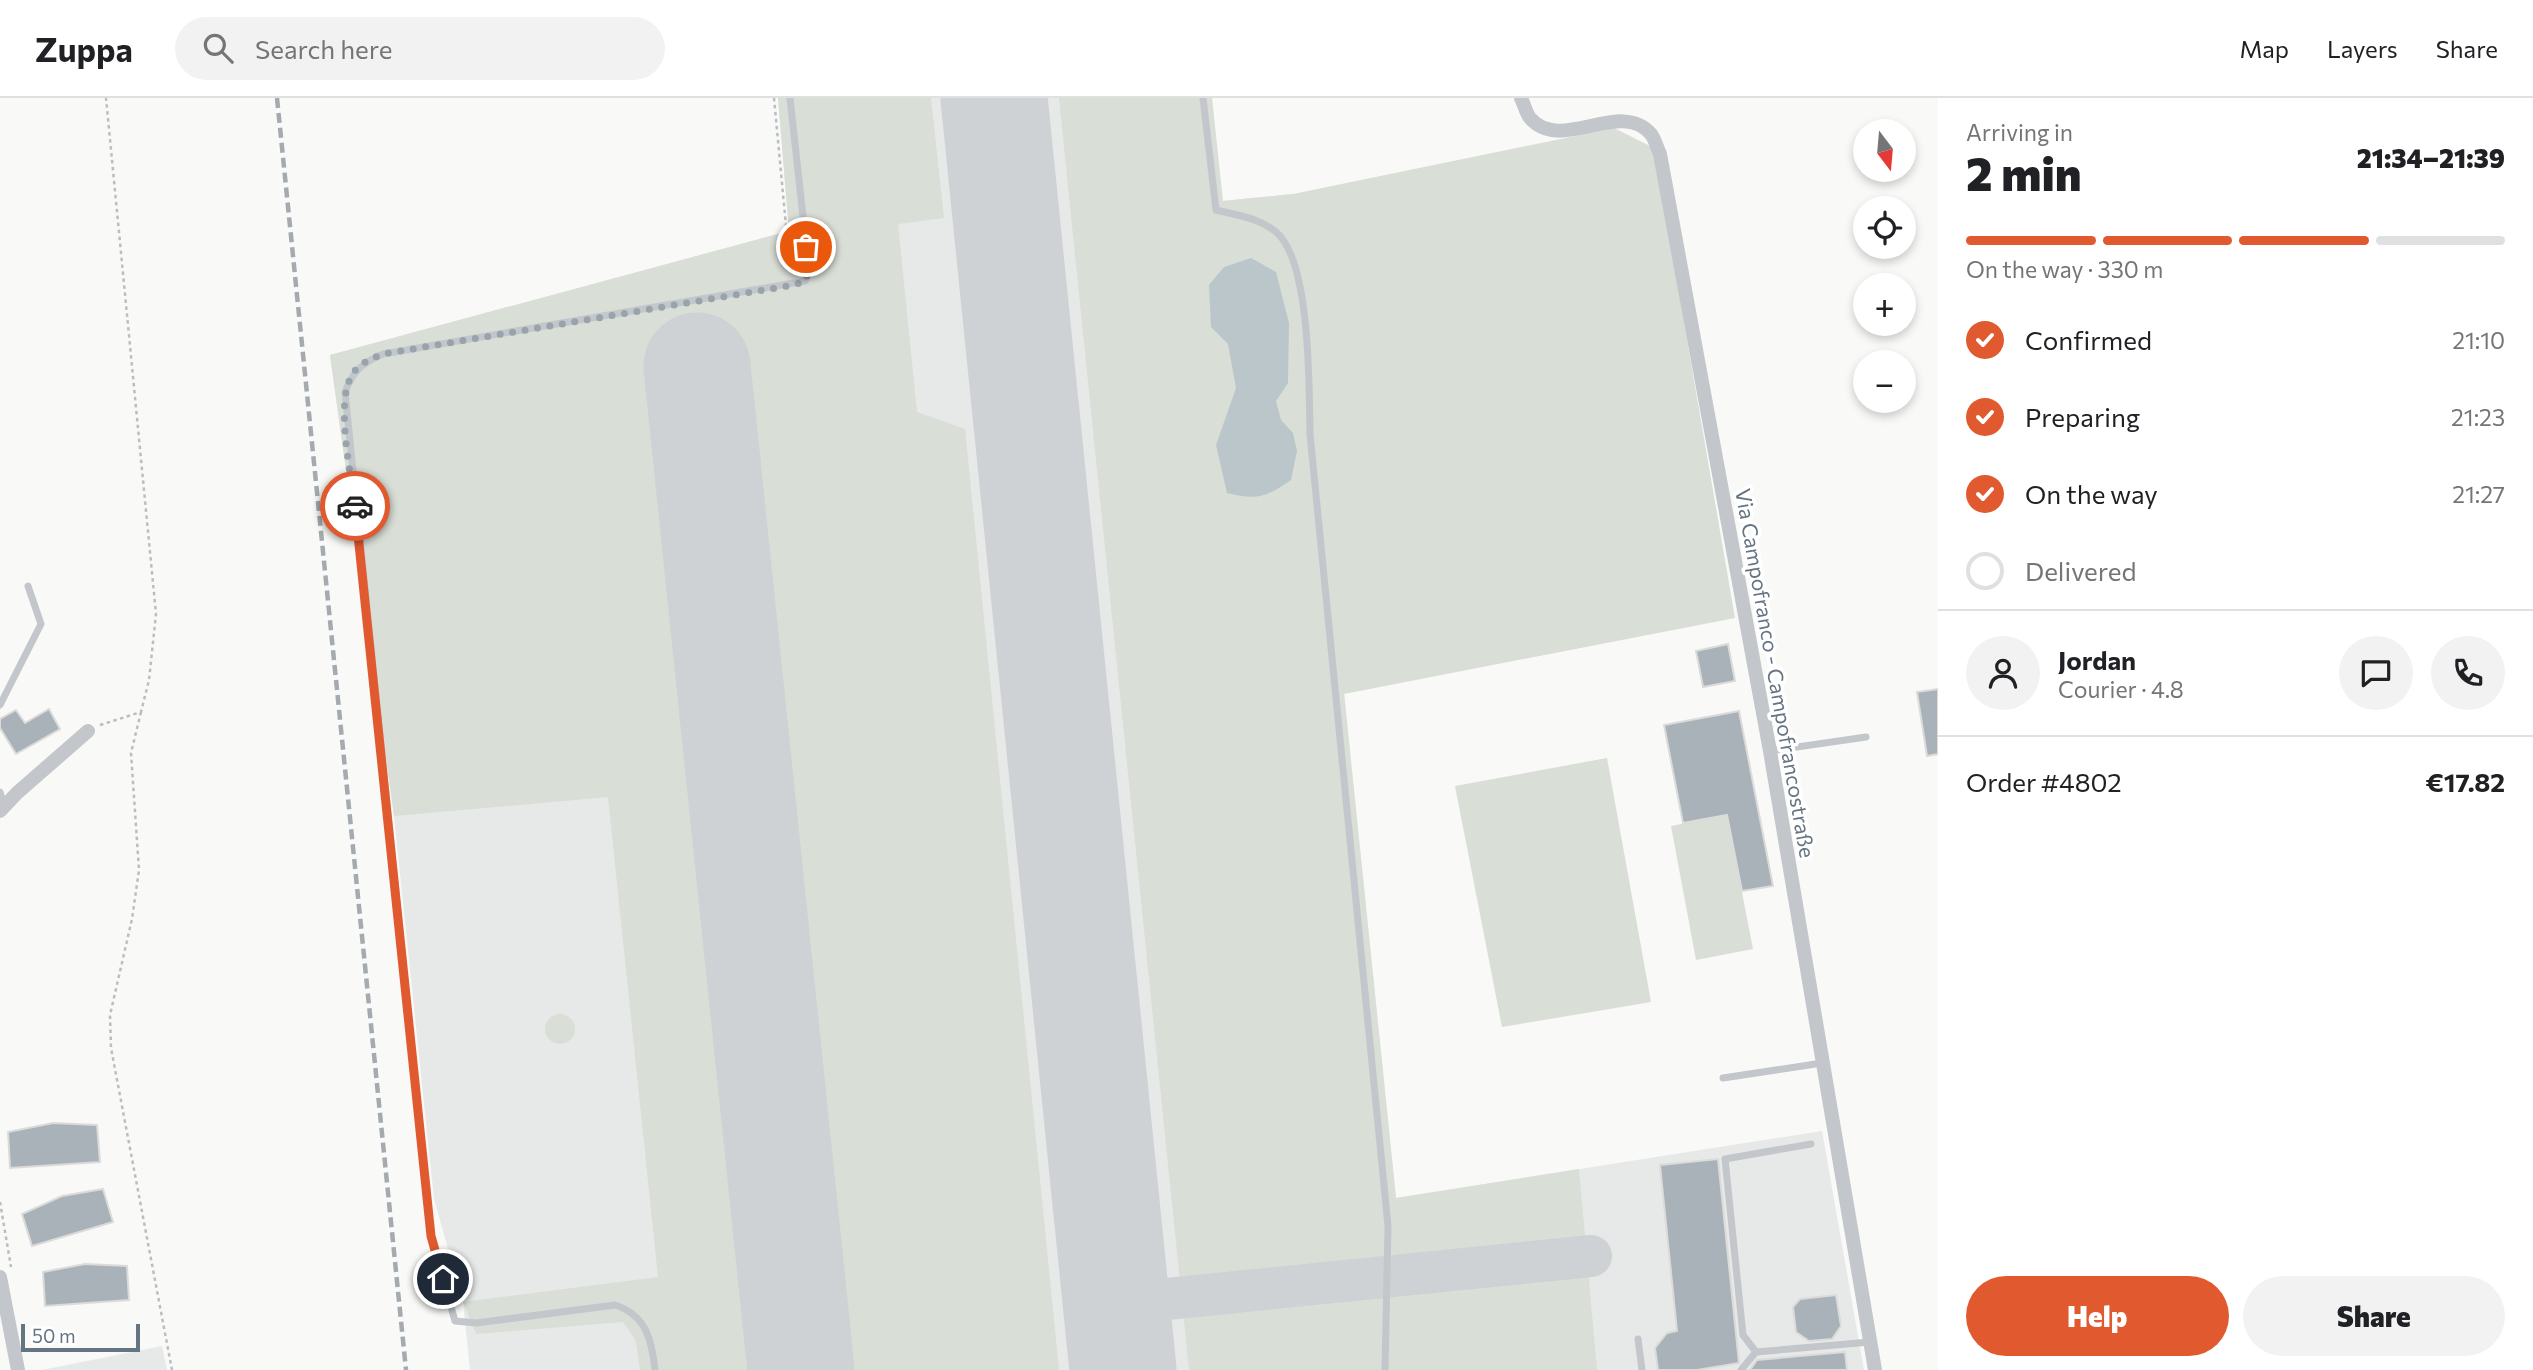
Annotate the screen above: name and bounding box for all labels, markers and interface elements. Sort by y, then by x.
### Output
search box [175,17,665,80]
text: Zuppa [35,28,133,69]
icon: search [199,29,237,67]
text: Search here [255,33,392,64]
text: Map [2240,34,2289,63]
text: Layers [2327,34,2398,63]
text: Share [2436,34,2498,63]
text: Arriving in [1966,118,2073,146]
north arrow [1853,119,1916,182]
map controls [1853,119,1916,413]
text: 21:34–21:39 [2357,142,2505,173]
text: 2 min [1966,144,2082,200]
button: locate [1853,196,1916,259]
pin [776,217,836,277]
icon: bag [787,228,825,266]
text: On the way · 330 m [1966,255,2163,283]
button: + [1853,273,1916,336]
icon: check [1966,321,2004,359]
text: Confirmed [2025,324,2152,355]
text: 21:10 [2452,326,2505,354]
button: − [1853,350,1916,413]
icon: check [1966,398,2004,436]
text: Preparing [2025,401,2140,432]
text: 21:23 [2451,403,2505,431]
courier [320,471,390,541]
icon: check [1966,475,2004,513]
text: On the way [2025,478,2158,509]
text: 21:27 [2452,480,2505,508]
street label: Via Campofranco - Campofrancostraße [1731,486,1821,860]
icon: car [336,487,374,525]
text: Delivered [2025,555,2136,586]
button: person [1966,636,2040,710]
button: chat [2339,636,2413,710]
button: phone [2431,636,2505,710]
text: Jordan [2058,644,2136,675]
text: Courier · 4.8 [2058,675,2184,703]
text: Order #4802 [1966,766,2122,797]
text: €17.82 [2425,766,2505,797]
pin [413,1249,473,1309]
icon: home [424,1260,462,1298]
button: Help [1966,1276,2229,1356]
button: Share [2243,1276,2505,1356]
scale bar [21,1321,140,1353]
text: 50 m [32,1324,76,1347]

